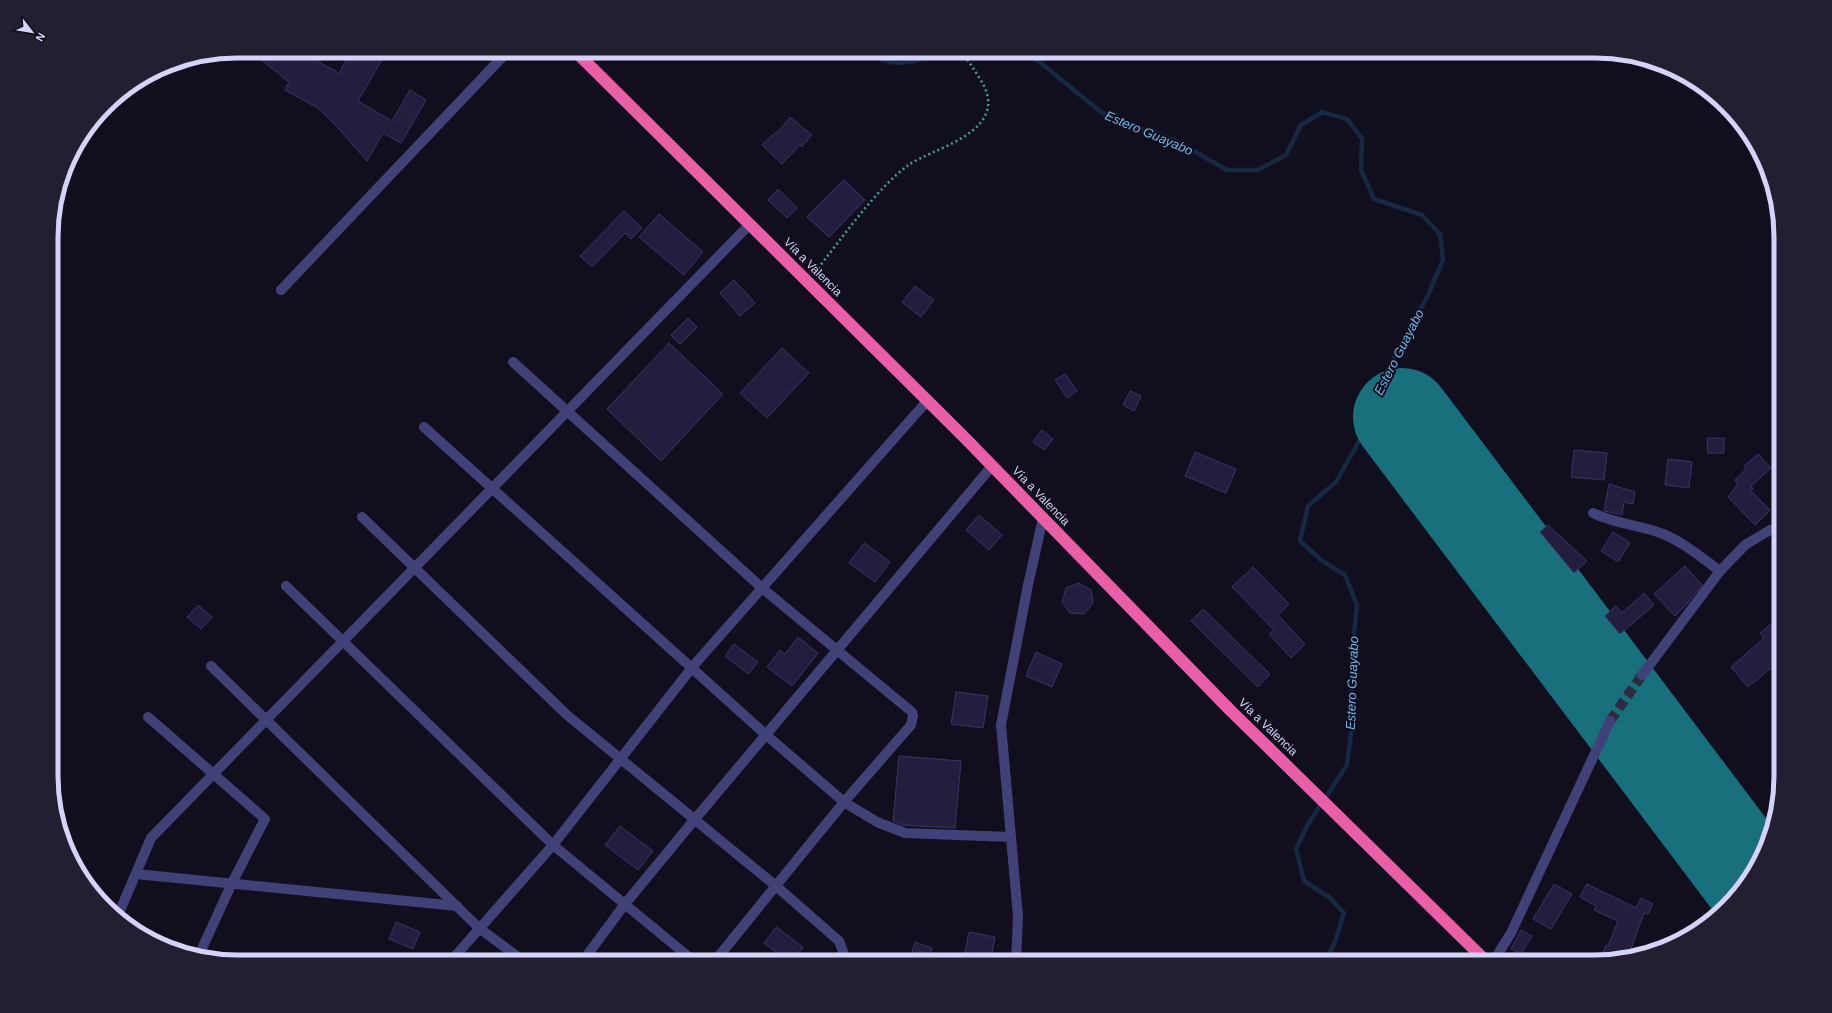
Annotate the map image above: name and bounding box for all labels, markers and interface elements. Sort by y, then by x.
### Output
north arrow [12,12,52,52]
text: N [33,31,48,44]
water label: Estero Guayabo [1103,108,1195,158]
street label: Vía a Valencia [781,235,845,299]
water label: Estero Guayabo [1371,307,1427,397]
street label: Vía a Valencia [1009,464,1073,529]
water label: Estero Guayabo [1343,636,1361,730]
street label: Vía a Valencia [1236,695,1301,759]

